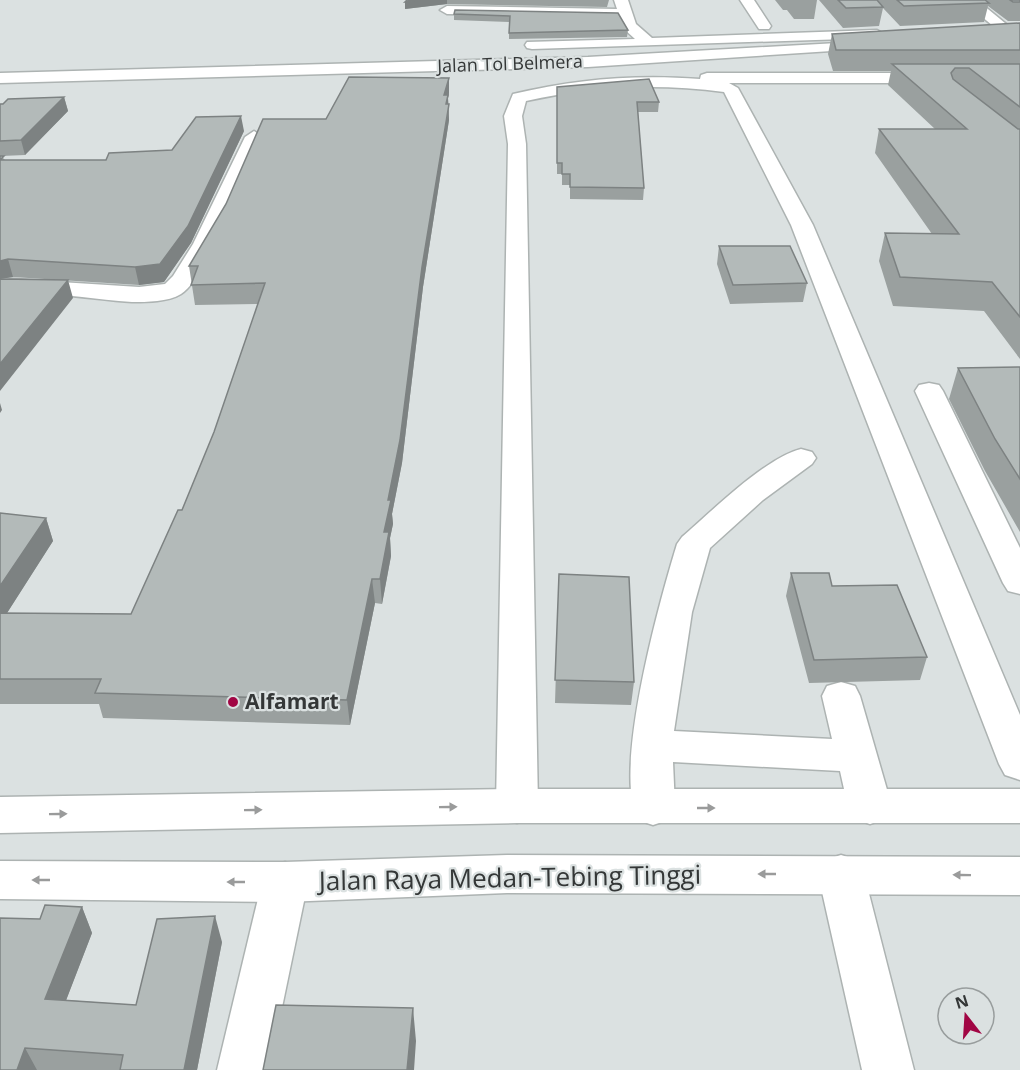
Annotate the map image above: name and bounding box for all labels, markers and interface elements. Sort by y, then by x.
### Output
street label: Jalan Tol Belmera [435,48,583,78]
place label: Alfamart [245,687,339,715]
marker: Alfamart [226,695,240,709]
one-way arrow [439,802,458,812]
one-way arrow [697,803,716,813]
one-way arrow [244,806,263,815]
one-way arrow [49,809,68,819]
street label: Jalan Raya Medan-Tebing Tinggi [316,856,701,898]
one-way arrow [757,869,776,879]
one-way arrow [952,870,971,880]
one-way arrow [31,875,50,885]
one-way arrow [226,877,245,887]
north arrow [936,986,996,1046]
text: N [952,989,971,1014]

